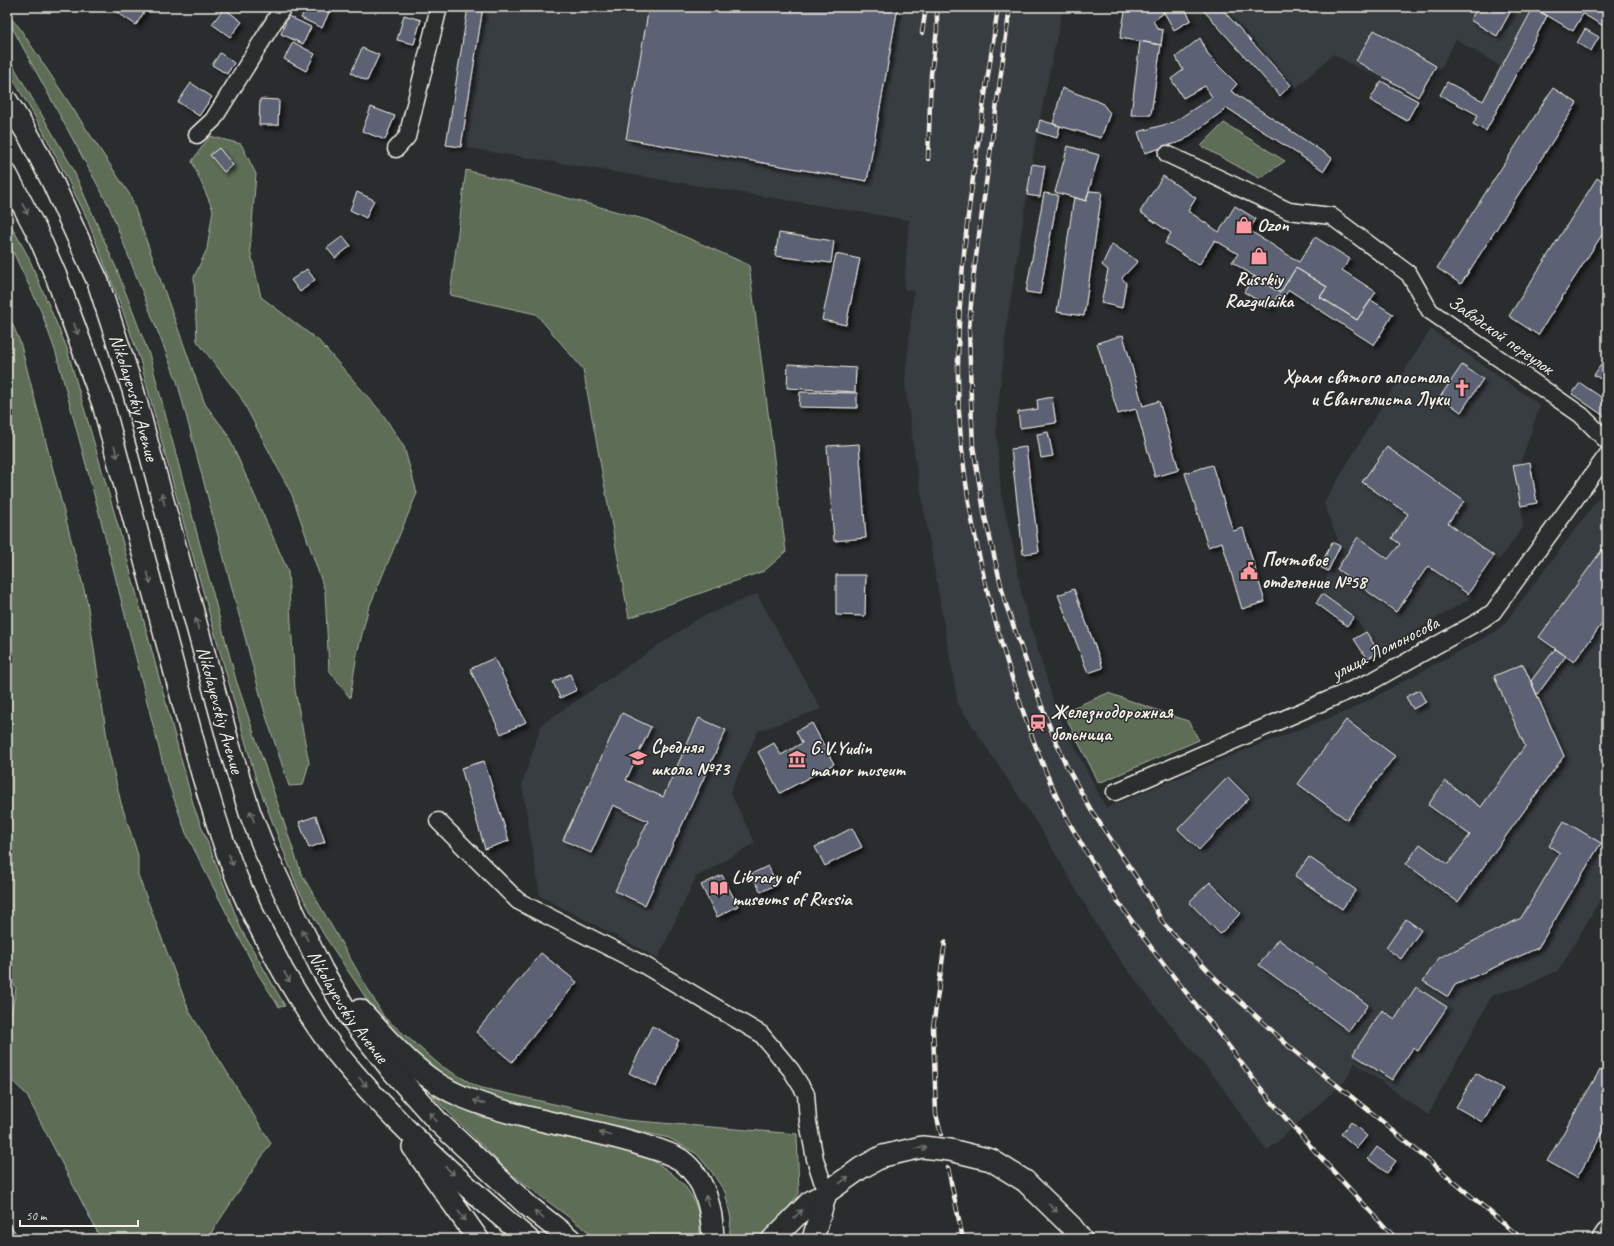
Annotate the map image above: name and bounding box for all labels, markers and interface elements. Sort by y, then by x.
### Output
one-way arrow [22,203,30,215]
place label: Ozon [1257,213,1289,237]
shop icon: Ozon [1234,215,1254,235]
shop icon: Russkiy Razgulaika [1249,246,1269,266]
place label: Russkiy Razgulaika [1225,267,1294,313]
street label: Заводской переулок [1444,290,1560,381]
one-way arrow [73,322,81,334]
street label: Nikolayevskiy Avenue [104,331,164,465]
place label: Храм святого апостола и Евангелиста Луки [1283,365,1451,411]
church icon: Храм святого апостола и Евангелиста Луки [1452,378,1472,398]
one-way arrow [113,446,120,459]
one-way arrow [159,492,166,505]
place label: Почтовое отделение №58 [1262,548,1369,594]
public building icon: Почтовое отделение №58 [1239,561,1259,581]
one-way arrow [146,571,153,584]
street label: улица Ломоносова [1326,610,1444,686]
one-way arrow [192,618,200,631]
street label: Nikolayevskiy Avenue [191,644,250,778]
place label: Железнодорожная больница [1051,700,1174,746]
station icon: Железнодорожная больница [1028,713,1048,733]
place label: Средняя школа №73 [651,735,732,781]
place label: G.V.Yudin manor museum [810,736,906,782]
school or university icon: Средняя школа №73 [628,748,648,768]
museum icon: G.V.Yudin manor museum [787,749,807,769]
one-way arrow [247,811,255,823]
one-way arrow [227,854,235,866]
place label: Library of museums of Russia [732,865,853,911]
library icon: Library of museums of Russia [709,878,729,898]
one-way arrow [301,929,308,941]
street label: Nikolayevskiy Avenue [302,946,395,1070]
one-way arrow [284,971,291,983]
one-way arrow [358,1077,368,1087]
one-way arrow [472,1098,485,1105]
one-way arrow [429,1111,438,1122]
one-way arrow [598,1130,611,1137]
one-way arrow [915,1145,928,1152]
one-way arrow [445,1166,456,1175]
one-way arrow [838,1176,849,1184]
one-way arrow [703,1194,710,1207]
scale bar [20,1202,138,1228]
one-way arrow [1048,1204,1058,1213]
text: 50 m [26,1208,48,1224]
one-way arrow [793,1209,803,1219]
one-way arrow [458,1210,466,1221]
one-way arrow [533,1210,544,1219]

